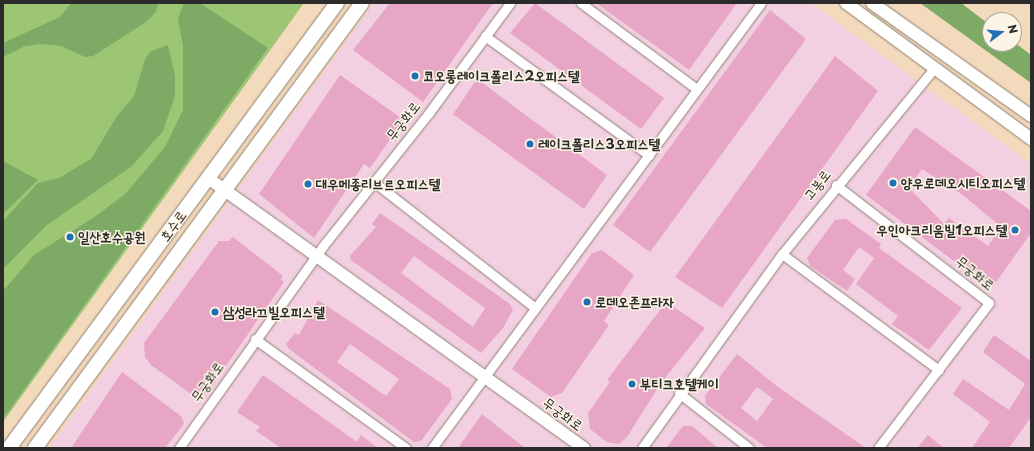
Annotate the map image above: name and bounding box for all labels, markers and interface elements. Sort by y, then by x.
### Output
north arrow [982,12,1022,52]
text: N [1004,22,1022,35]
place label: 코오롱레이크폴리스2오피스텔 [423,68,579,84]
marker: 코오롱레이크폴리스2오피스텔 [410,71,420,81]
street label: 무궁화로 [383,98,423,144]
place label: 레이크폴리스3오피스텔 [538,136,660,152]
marker: 레이크폴리스3오피스텔 [525,139,535,149]
street label: 고봉로 [800,167,834,203]
place label: 양우로데오시티오피스텔 [901,175,1025,191]
place label: 대우메종리브르오피스텔 [316,176,440,192]
marker: 양우로데오시티오피스텔 [888,178,898,188]
marker: 대우메종리브르오피스텔 [303,179,313,189]
street label: 호수로 [156,207,190,245]
place label: 우인아크리움빌1오피스텔 [876,222,1007,238]
marker: 우인아크리움빌1오피스텔 [1010,225,1020,235]
place label: 일산호수공원 [78,229,146,245]
marker: 일산호수공원 [65,232,75,242]
street label: 무궁화로 [952,252,998,294]
place label: 로데오존프라자 [595,294,674,310]
marker: 로데오존프라자 [582,297,592,307]
place label: 삼성라끄빌오피스텔 [223,304,324,320]
marker: 삼성라끄빌오피스텔 [210,307,220,317]
street label: 무궁화로 [187,359,227,405]
place label: 부티크호텔케이 [640,376,719,392]
marker: 부티크호텔케이 [627,379,637,389]
street label: 무궁화로 [540,394,586,434]

